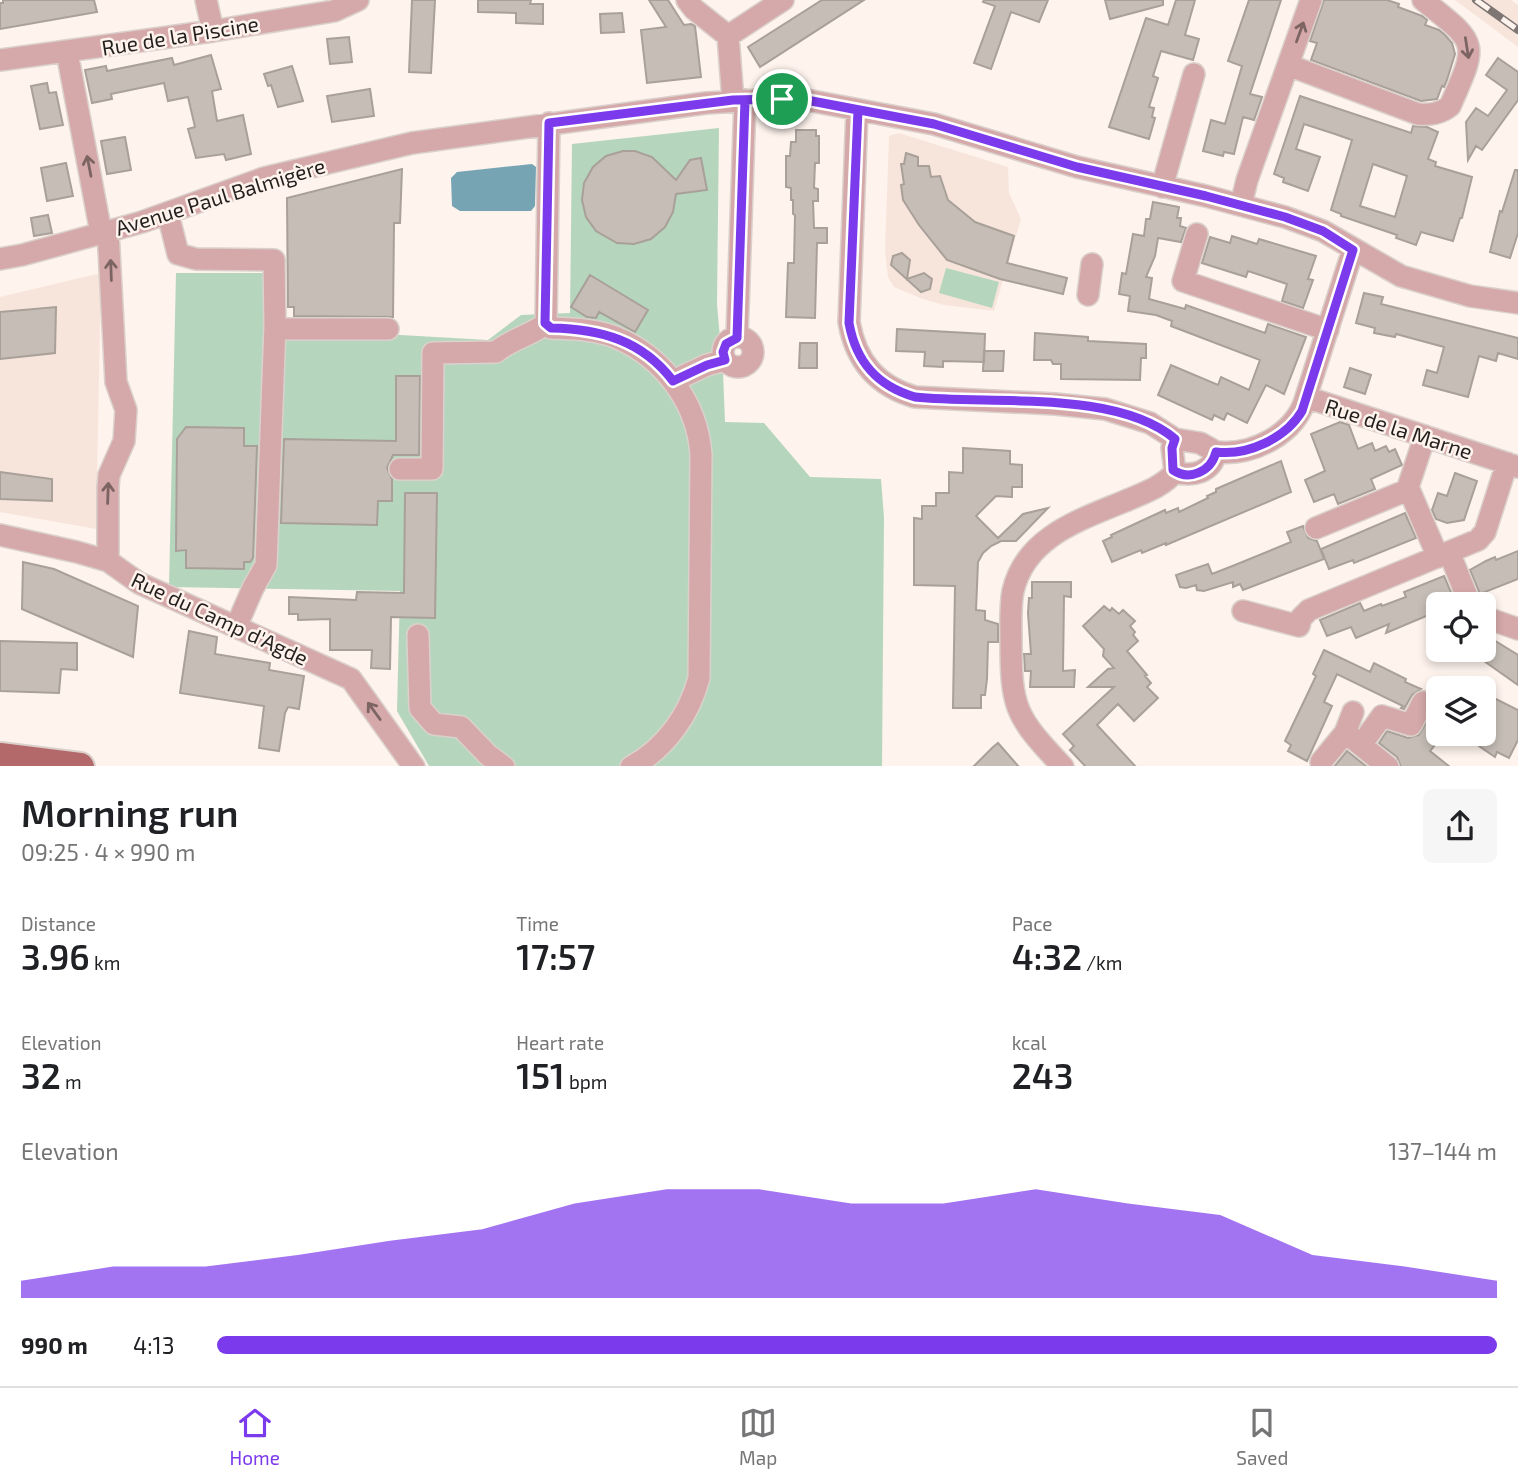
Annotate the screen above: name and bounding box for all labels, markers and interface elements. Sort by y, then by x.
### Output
street label: Rue de la Piscine [100,10,260,60]
one-way arrow [1295,22,1307,44]
one-way arrow [1461,36,1474,59]
pin [752,69,812,129]
icon: arrive [763,80,801,118]
street label: Avenue Paul Balmigère [112,152,328,240]
one-way arrow [81,155,95,178]
one-way arrow [105,259,118,282]
street label: Rue de la Marne [1322,392,1476,464]
one-way arrow [102,482,115,505]
street label: Rue du Camp d'Agde [128,566,312,670]
map controls [1426,592,1496,746]
button: locate [1426,592,1496,662]
button: layers [1426,676,1496,746]
one-way arrow [367,702,381,721]
text: Morning run [21,789,239,835]
button: share [1423,789,1497,863]
text: 09:25 · 4 × 990 m [21,838,195,866]
text: Distance [21,912,96,935]
text: Time [516,912,559,935]
text: Pace [1012,912,1053,935]
text: 3.96 [21,935,90,977]
text: 17:57 [516,935,595,977]
text: 4:32 [1012,935,1082,977]
text: km [90,951,120,974]
text: /km [1082,951,1122,974]
text: Elevation [21,1031,102,1054]
text: Heart rate [516,1031,604,1054]
text: kcal [1012,1031,1046,1054]
text: 32 [21,1054,61,1096]
text: 151 [516,1054,565,1096]
text: 243 [1012,1054,1073,1096]
text: m [61,1070,82,1093]
text: bpm [565,1070,607,1093]
text: Elevation [21,1137,119,1165]
text: 137–144 m [1388,1137,1497,1165]
text: 990 m [21,1331,88,1359]
text: 4:13 [133,1331,175,1359]
tab: Home [230,1404,280,1469]
tab: Map [739,1404,777,1469]
tab: Saved [1236,1404,1288,1469]

